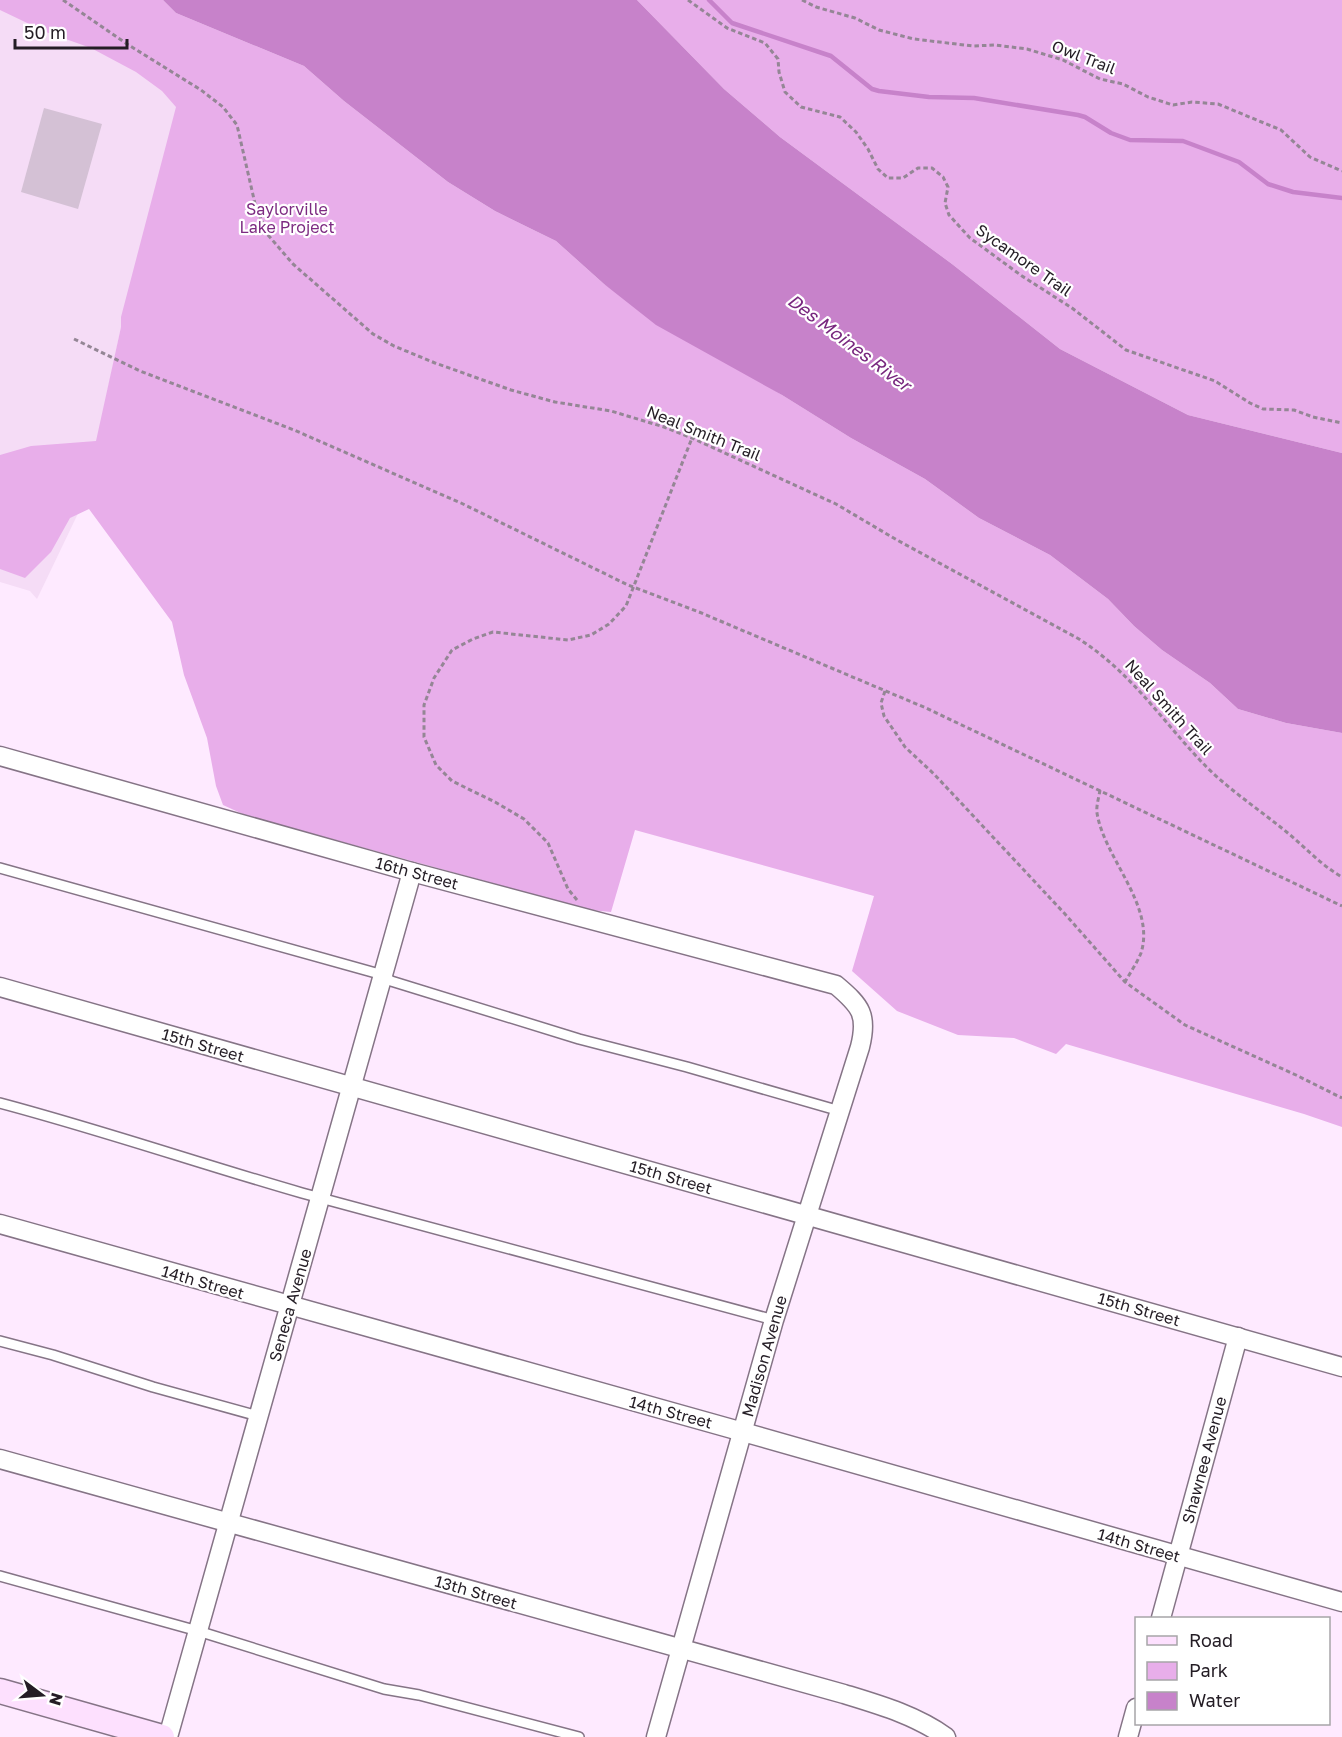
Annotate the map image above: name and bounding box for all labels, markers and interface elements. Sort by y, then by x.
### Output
scale bar [15,12,128,50]
text: 50 m [24,21,66,43]
street label: Owl Trail [1049,36,1119,78]
park label: Saylorville Lake Project [239,199,335,237]
street label: Sycamore Trail [972,220,1076,300]
water label: Des Moines River [784,289,918,397]
street label: Neal Smith Trail [644,401,764,465]
street label: Neal Smith Trail [1121,655,1217,759]
street label: 16th Street [373,852,461,894]
street label: 15th Street [160,1024,246,1066]
street label: 15th Street [628,1156,714,1198]
street label: Seneca Avenue [264,1246,316,1364]
street label: 14th Street [159,1261,247,1303]
street label: 15th Street [1096,1288,1182,1330]
street label: Madison Avenue [737,1293,791,1419]
street label: 14th Street [627,1391,715,1433]
street label: Shawnee Avenue [1177,1394,1231,1526]
street label: 14th Street [1095,1524,1183,1566]
street label: 13th Street [433,1571,519,1613]
legend [1135,1617,1330,1725]
text: Road [1189,1629,1233,1651]
text: Park [1189,1659,1228,1681]
north arrow [12,1665,72,1725]
text: Water [1189,1689,1240,1711]
text: N [45,1691,68,1708]

